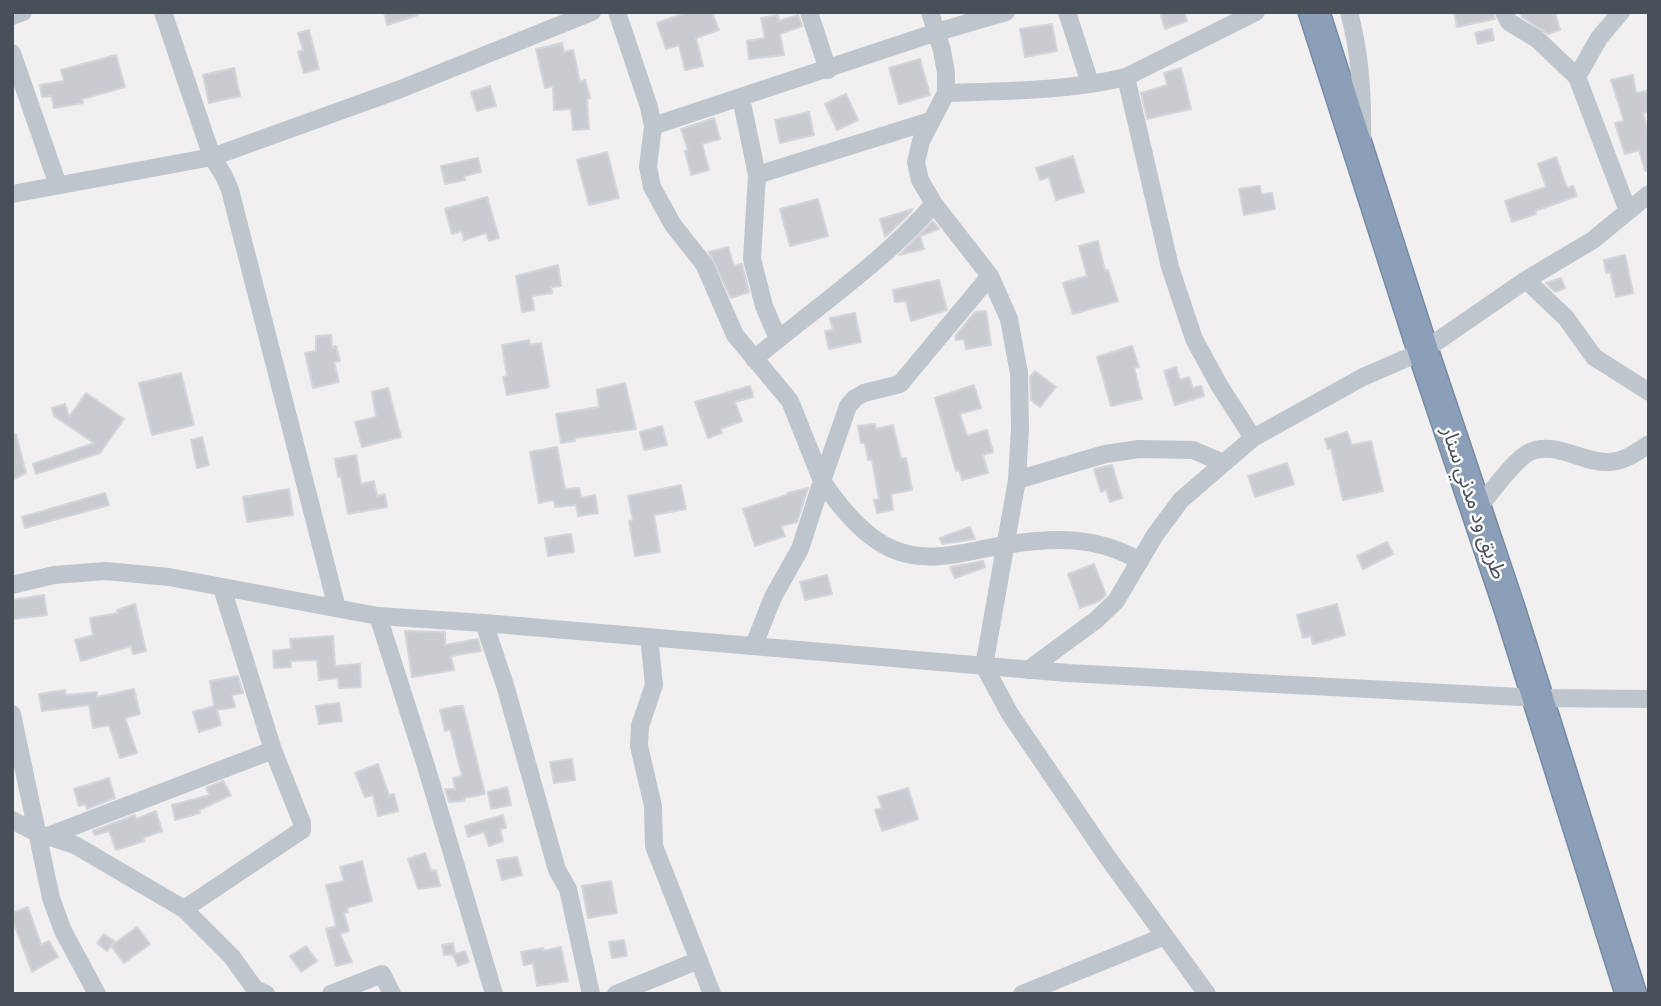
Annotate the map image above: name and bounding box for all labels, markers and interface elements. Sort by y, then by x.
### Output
street label: طريق ود مدني سنار [1435,423,1511,583]

